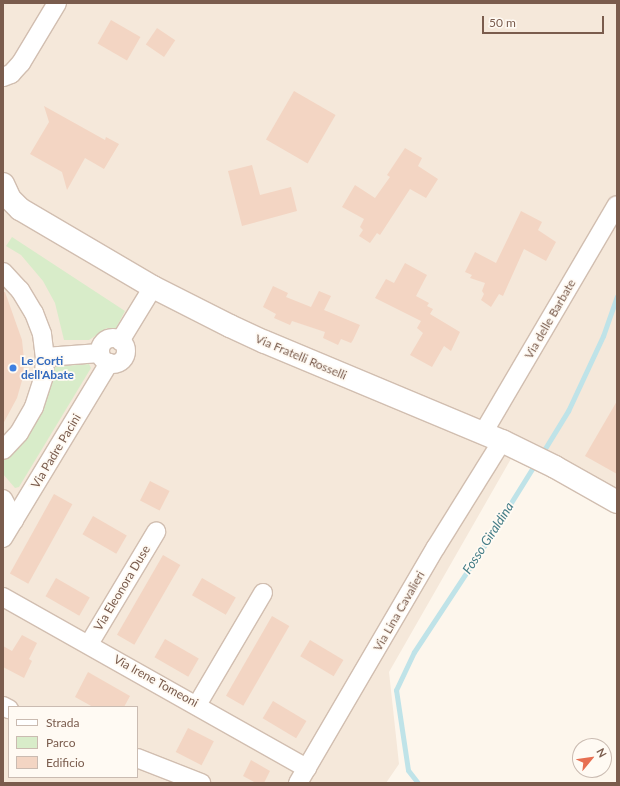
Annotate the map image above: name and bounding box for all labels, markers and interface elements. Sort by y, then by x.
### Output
scale bar [484,8,606,34]
text: 50 m [489,15,516,30]
street label: Via delle Barbate [521,277,579,361]
street label: Via Fratelli Rosselli [253,331,349,383]
place label: Le Corti dell'Abate [21,354,74,382]
marker: Le Corti dell'Abate [8,363,18,373]
street label: Via Padre Pacini [28,411,84,491]
water label: Fosso Giraldina [459,499,517,577]
street label: Via Eleonora Duse [91,543,153,633]
street label: Via Lina Cavalieri [370,568,428,654]
street label: Via Irene Tomeoni [111,652,201,710]
legend [8,706,138,778]
text: Strada [46,715,79,730]
text: Parco [46,735,76,750]
north arrow [572,738,612,778]
text: N [594,746,610,759]
text: Edificio [46,755,85,770]

